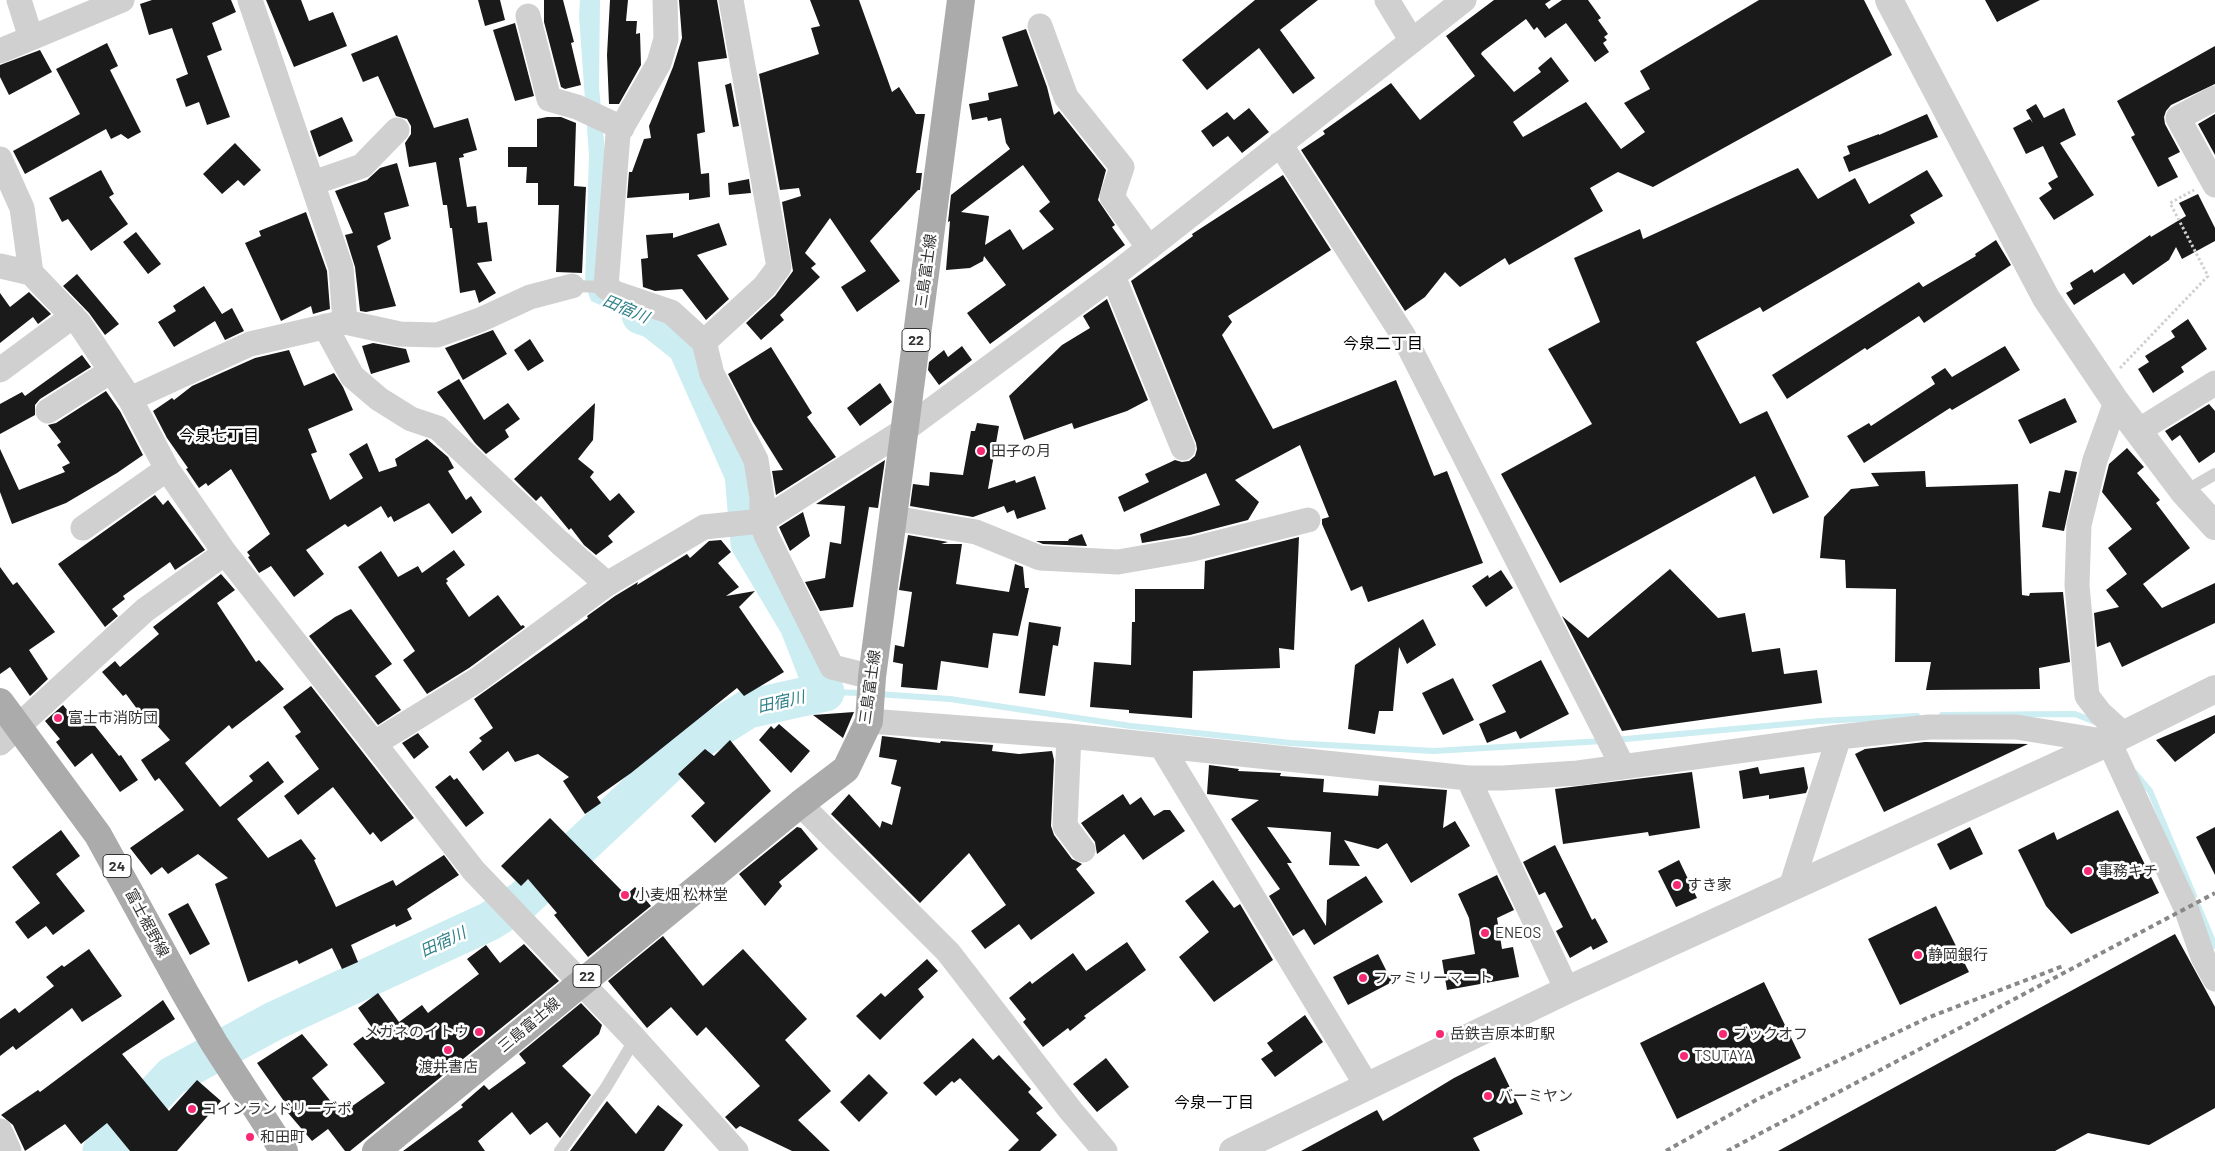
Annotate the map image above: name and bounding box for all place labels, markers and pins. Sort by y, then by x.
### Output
place label: 田子の月 [991,442,1051,460]
marker: 田子の月 [975,445,987,457]
place label: 富士市消防団 [68,709,158,727]
marker: 富士市消防団 [52,712,64,724]
place label: 事務キチ [2098,862,2158,880]
marker: 事務キチ [2082,865,2094,877]
place label: すき家 [1687,876,1732,894]
marker: すき家 [1671,879,1683,891]
place label: 小麦畑 松林堂 [635,886,728,904]
marker: 小麦畑 松林堂 [619,889,631,901]
place label: ENEOS [1495,924,1541,942]
marker: ENEOS [1479,927,1491,939]
place label: 静岡銀行 [1928,946,1988,964]
marker: 静岡銀行 [1912,949,1924,961]
place label: ファミリーマート [1373,969,1493,987]
marker: ファミリーマート [1357,972,1369,984]
place label: メガネのイトウ [364,1023,469,1041]
place label: 岳鉄吉原本町駅 [1450,1025,1555,1043]
place label: ブックオフ [1733,1025,1808,1043]
marker: メガネのイトウ [473,1026,485,1038]
marker: 岳鉄吉原本町駅 [1434,1028,1446,1040]
marker: ブックオフ [1717,1028,1729,1040]
marker: 渡井書店 [442,1044,454,1056]
place label: TSUTAYA [1694,1047,1753,1065]
marker: TSUTAYA [1678,1050,1690,1062]
place label: 渡井書店 [418,1058,478,1076]
place label: バーミヤン [1498,1087,1573,1105]
marker: バーミヤン [1482,1090,1494,1102]
place label: コインランドリーデポ [202,1100,352,1118]
marker: コインランドリーデポ [186,1103,198,1115]
place label: 和田町 [260,1128,305,1146]
marker: 和田町 [244,1131,256,1143]

